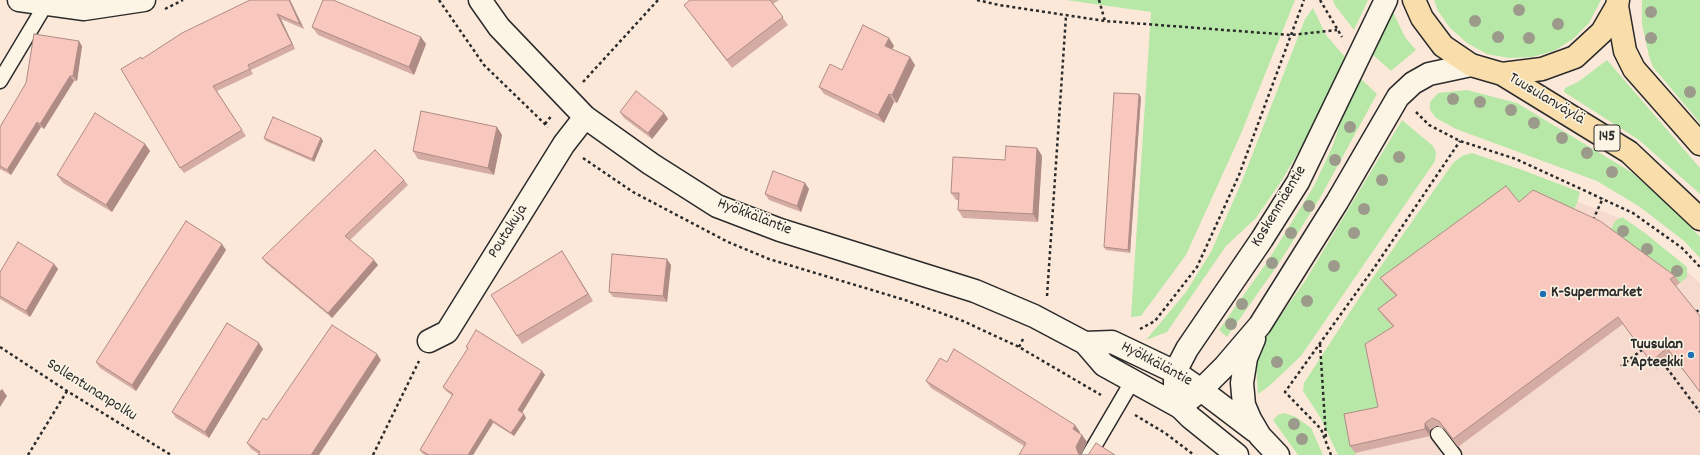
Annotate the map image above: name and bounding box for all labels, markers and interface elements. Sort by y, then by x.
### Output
street label: Tuusulanväylä [1504,70,1588,130]
road number: 145 [1594,125,1620,151]
street label: Koskenmäentie [1248,163,1312,251]
street label: Hyökkäläntie [714,195,794,241]
street label: Poutakuja [485,202,533,262]
place label: K-Supermarket [1551,284,1642,304]
marker: K-Supermarket [1538,289,1548,299]
place label: Tuusulan I Apteekki [1622,336,1683,374]
street label: Hyökkäläntie [1117,338,1195,392]
marker: Tuusulan I Apteekki [1686,350,1696,360]
street label: Sollentunanpolku [42,356,140,426]

